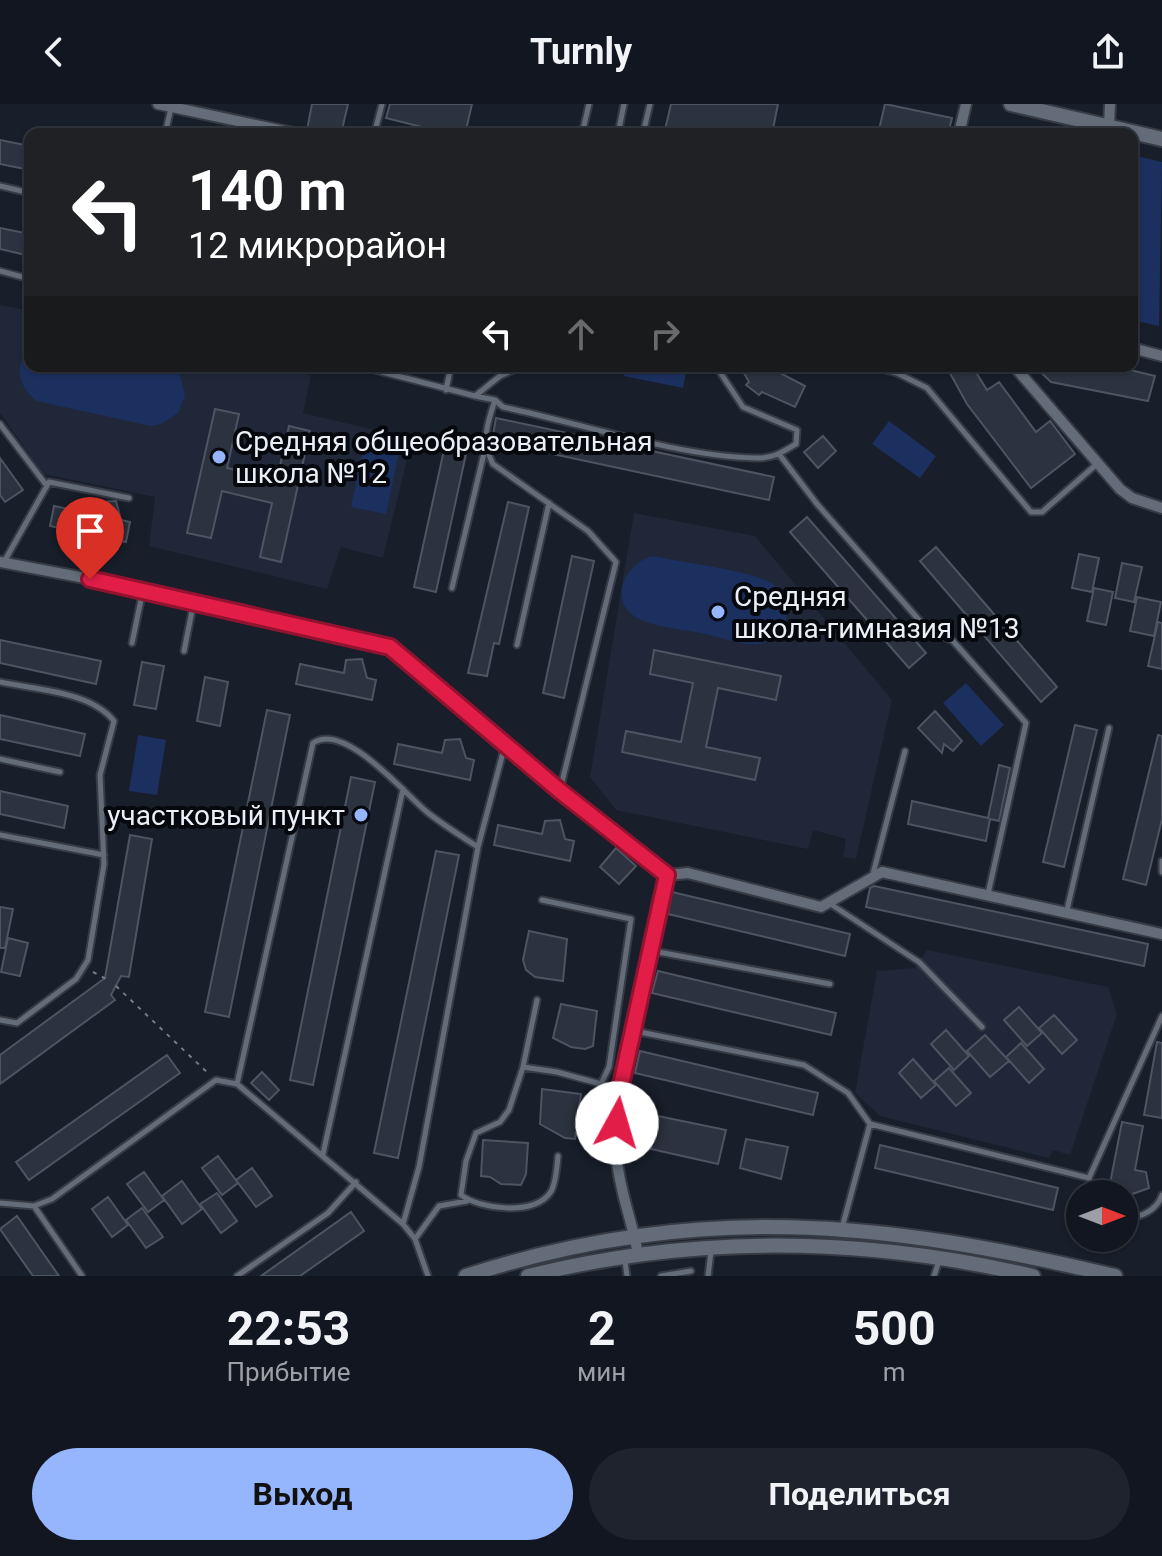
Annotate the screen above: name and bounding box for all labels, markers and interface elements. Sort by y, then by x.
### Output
icon: back [32,30,76,74]
icon: share [1086,30,1130,74]
text: Turnly [530,31,632,73]
text: 140 m [188,158,347,224]
icon: left [56,160,160,264]
text: 12 микрорайон [188,225,447,267]
icon: left [475,312,519,356]
icon: ahead [559,312,603,356]
icon: right [643,312,687,356]
place label: Средняя общеобразовательная школа №12 [235,425,653,490]
marker: Средняя общеобразовательная школа №12 [210,448,228,466]
pin [56,497,124,579]
icon: arrive [68,509,112,553]
place label: Средняя школа-гимназия №13 [734,580,1019,645]
marker: Средняя школа-гимназия №13 [709,603,727,621]
place label: участковый пункт [107,799,345,832]
marker: участковый пункт [352,806,370,824]
position arrow [575,1081,659,1165]
north arrow [1066,1180,1138,1252]
map controls [1066,1180,1138,1252]
text: 22:53 [227,1300,350,1357]
text: 2 [588,1300,615,1357]
text: 500 [853,1300,935,1357]
text: Прибытие [227,1357,351,1387]
text: мин [577,1357,626,1387]
text: m [883,1357,906,1387]
button: Выход [32,1448,573,1540]
button: Поделиться [589,1448,1130,1540]

